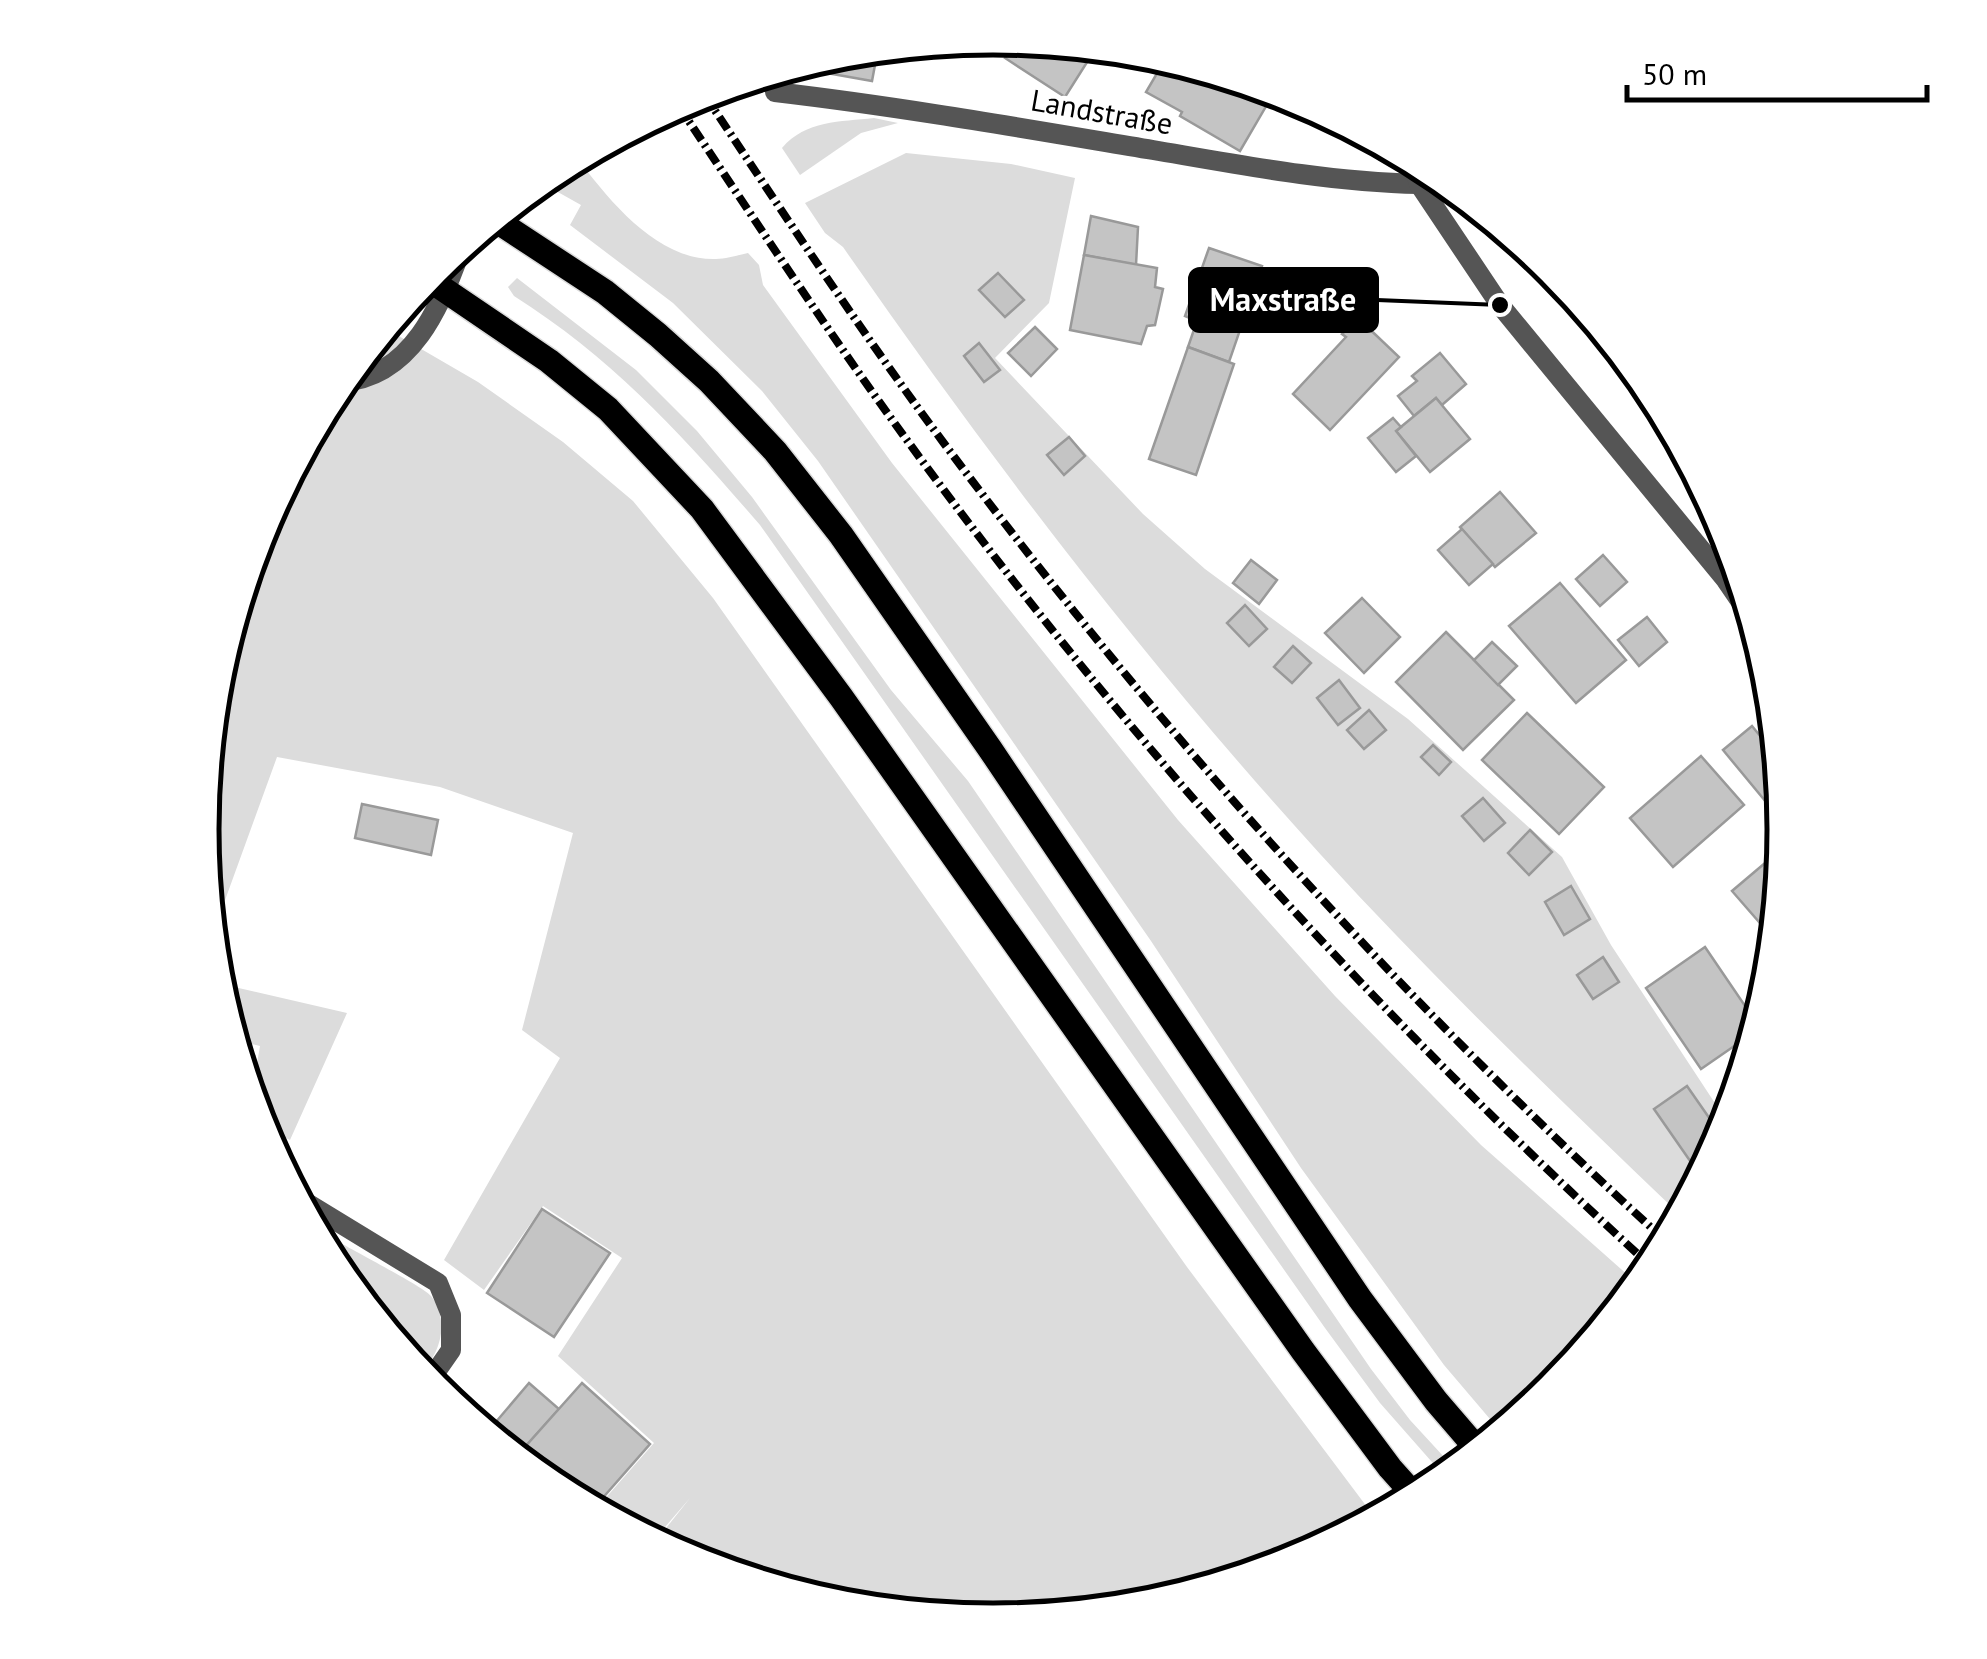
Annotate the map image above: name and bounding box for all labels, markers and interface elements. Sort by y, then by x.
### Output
scale bar [1627,40,1927,102]
text: 50 m [1642,54,1707,93]
street label: Landstraße [1028,79,1176,143]
callout: Maxstraße [1190,269,1377,331]
text: Maxstraße [1210,278,1356,320]

